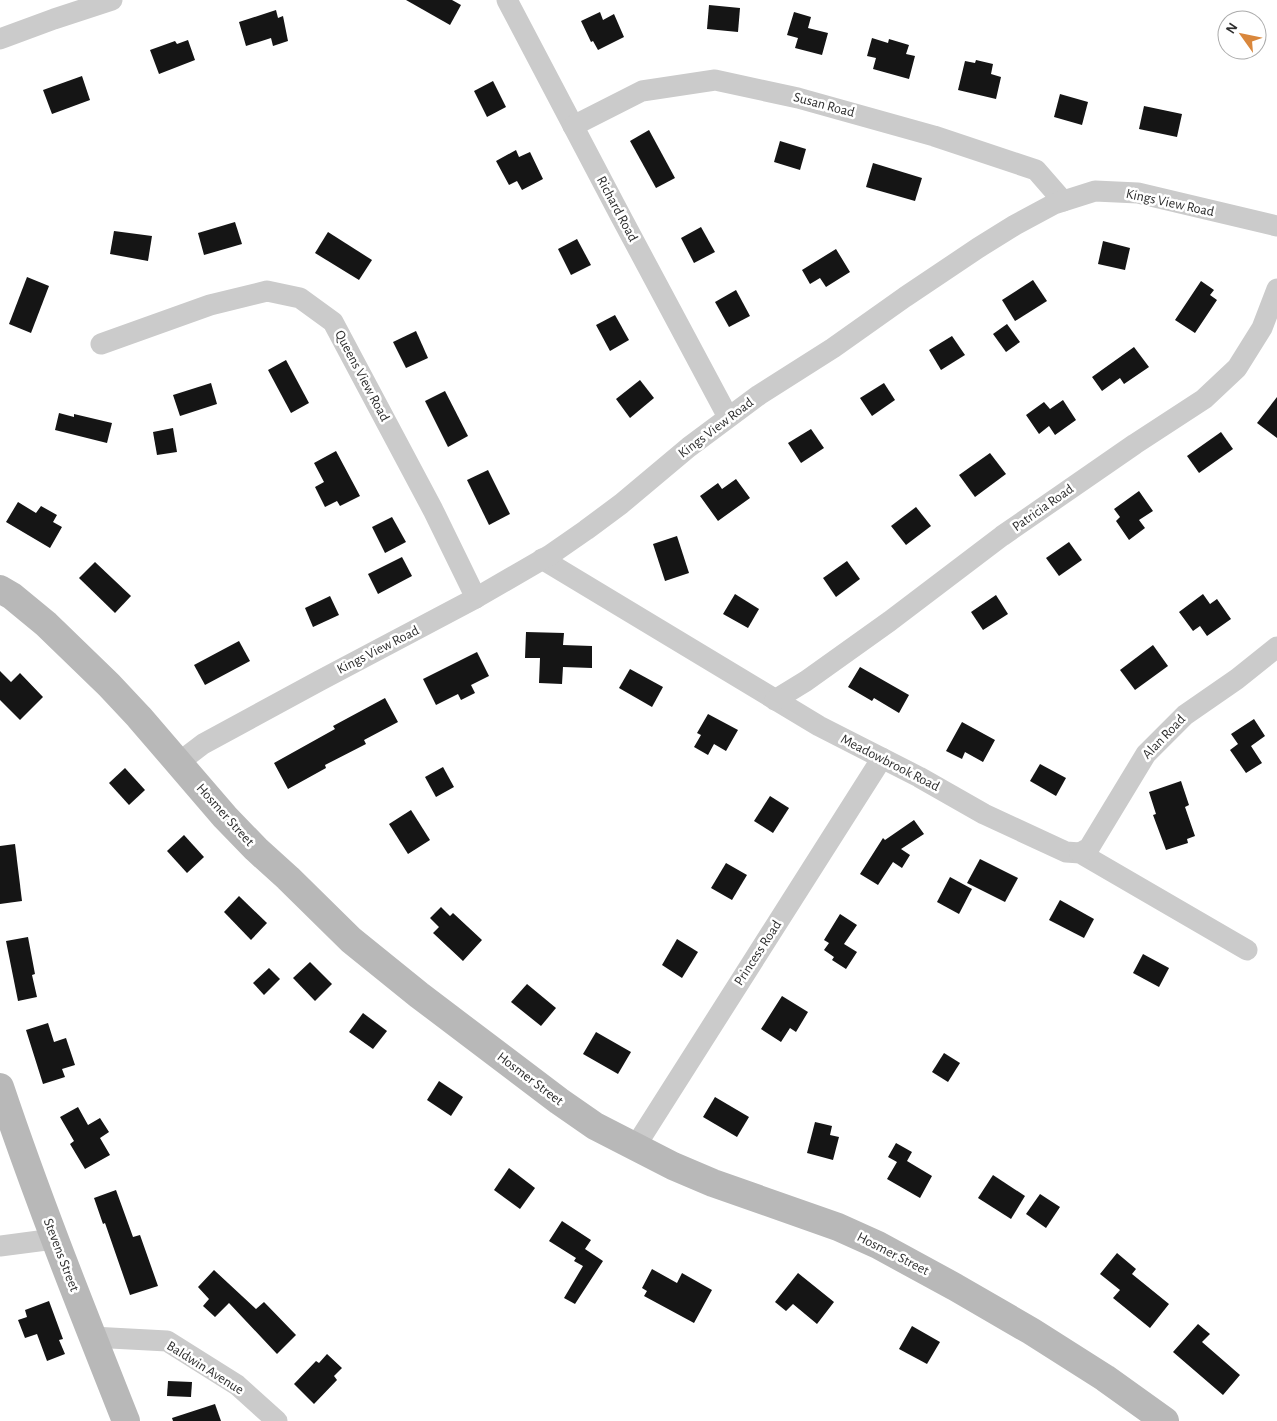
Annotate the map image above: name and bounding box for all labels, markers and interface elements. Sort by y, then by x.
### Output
north arrow [1217,10,1267,60]
text: N [1223,21,1240,36]
street label: Susan Road [792,90,856,120]
street label: Richard Road [594,174,640,244]
street label: Kings View Road [1125,187,1215,219]
street label: Queens View Road [332,328,392,424]
street label: Kings View Road [676,395,756,461]
street label: Patricia Road [1010,482,1076,534]
street label: Kings View Road [335,623,421,677]
street label: Alan Road [1140,712,1188,762]
street label: Meadowbrook Road [838,732,942,794]
street label: Hosmer Street [193,781,257,849]
street label: Princess Road [732,918,784,988]
street label: Hosmer Street [494,1050,566,1109]
street label: Stevens Street [41,1216,82,1294]
street label: Hosmer Street [855,1230,932,1278]
street label: Baldwin Avenue [164,1339,246,1397]

